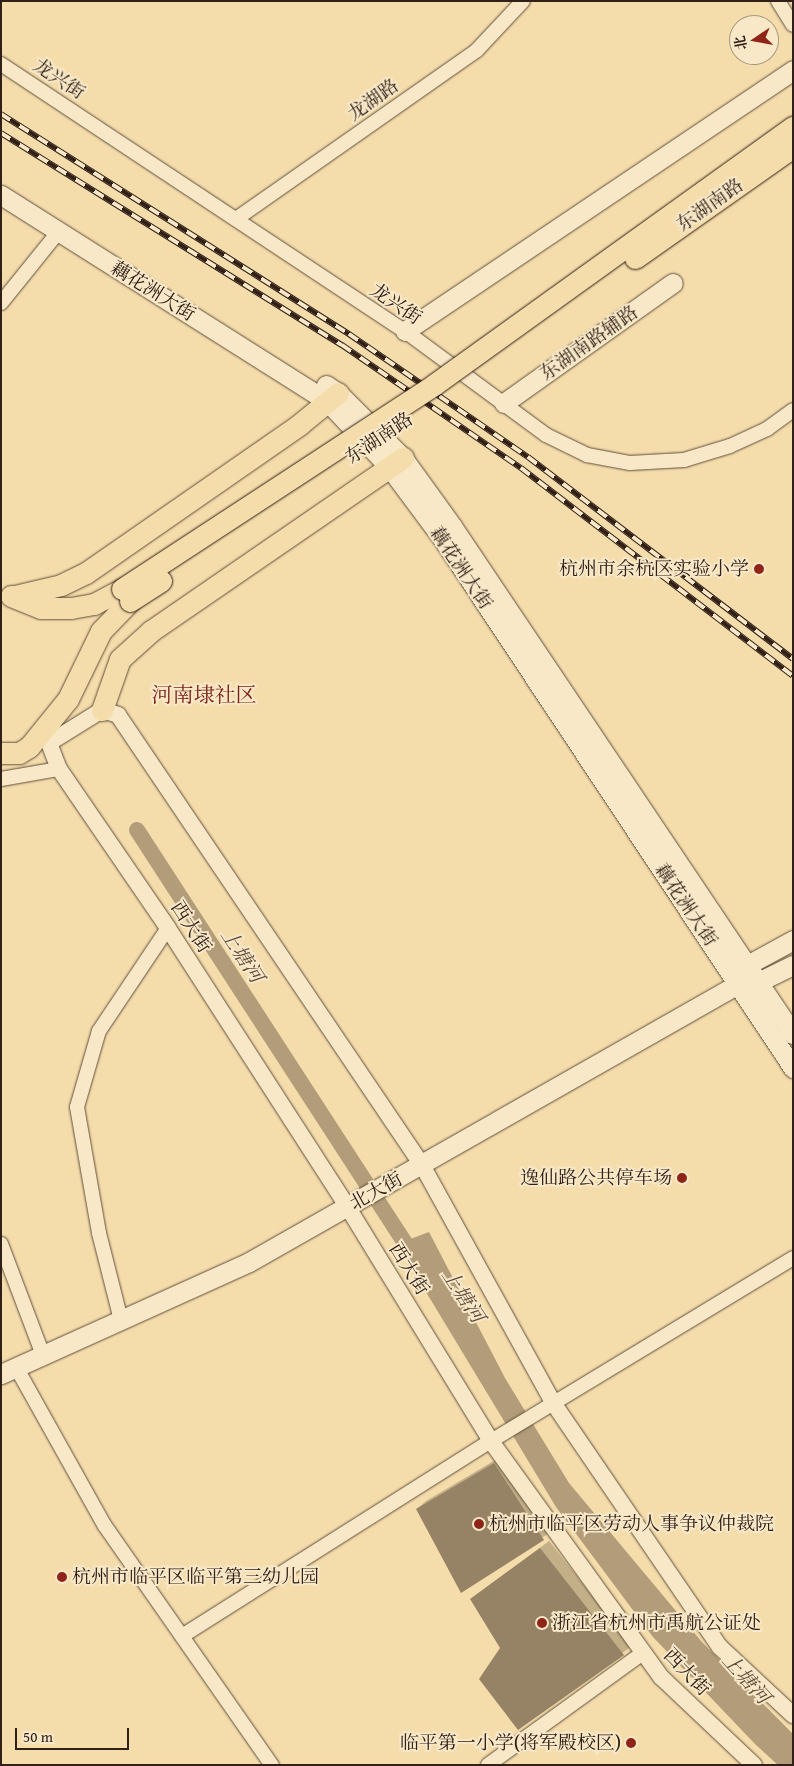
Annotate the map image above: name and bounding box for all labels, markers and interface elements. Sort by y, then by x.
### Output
north arrow [729,15,779,65]
text: 北 [729,34,752,52]
street label: 龙兴街 [29,54,89,104]
street label: 龙湖路 [343,74,403,126]
street label: 东湖南路 [672,174,748,236]
street label: 藕花洲大街 [107,256,199,326]
street label: 龙兴街 [366,279,426,329]
street label: 东湖南路辅路 [536,301,642,385]
street label: 东湖南路 [341,407,417,469]
street label: 藕花洲大街 [425,522,497,614]
place label: 杭州市余杭区实验小学 [559,558,749,580]
marker: 杭州市余杭区实验小学 [753,563,765,575]
district label: 河南埭社区 [152,682,256,708]
street label: 藕花洲大街 [650,859,722,951]
street label: 西大街 [166,897,216,957]
water label: 上塘河 [217,923,269,987]
street label: 北大街 [346,1167,406,1215]
place label: 逸仙路公共停车场 [520,1167,672,1189]
marker: 逸仙路公共停车场 [676,1172,688,1184]
street label: 西大街 [384,1239,434,1299]
water label: 上塘河 [438,1263,490,1327]
place label: 杭州市临平区劳动人事争议仲裁院 [489,1513,774,1535]
marker: 杭州市临平区劳动人事争议仲裁院 [473,1518,485,1530]
place label: 杭州市临平区临平第三幼儿园 [72,1566,319,1588]
marker: 杭州市临平区临平第三幼儿园 [56,1571,68,1583]
place label: 浙江省杭州市禹航公证处 [552,1612,761,1634]
marker: 浙江省杭州市禹航公证处 [536,1617,548,1629]
street label: 西大街 [659,1644,715,1700]
water label: 上塘河 [718,1648,776,1708]
scale bar [18,1718,131,1750]
text: 50 m [23,1726,53,1747]
place label: 临平第一小学(将军殿校区) [400,1732,621,1754]
marker: 临平第一小学(将军殿校区) [625,1737,637,1749]

